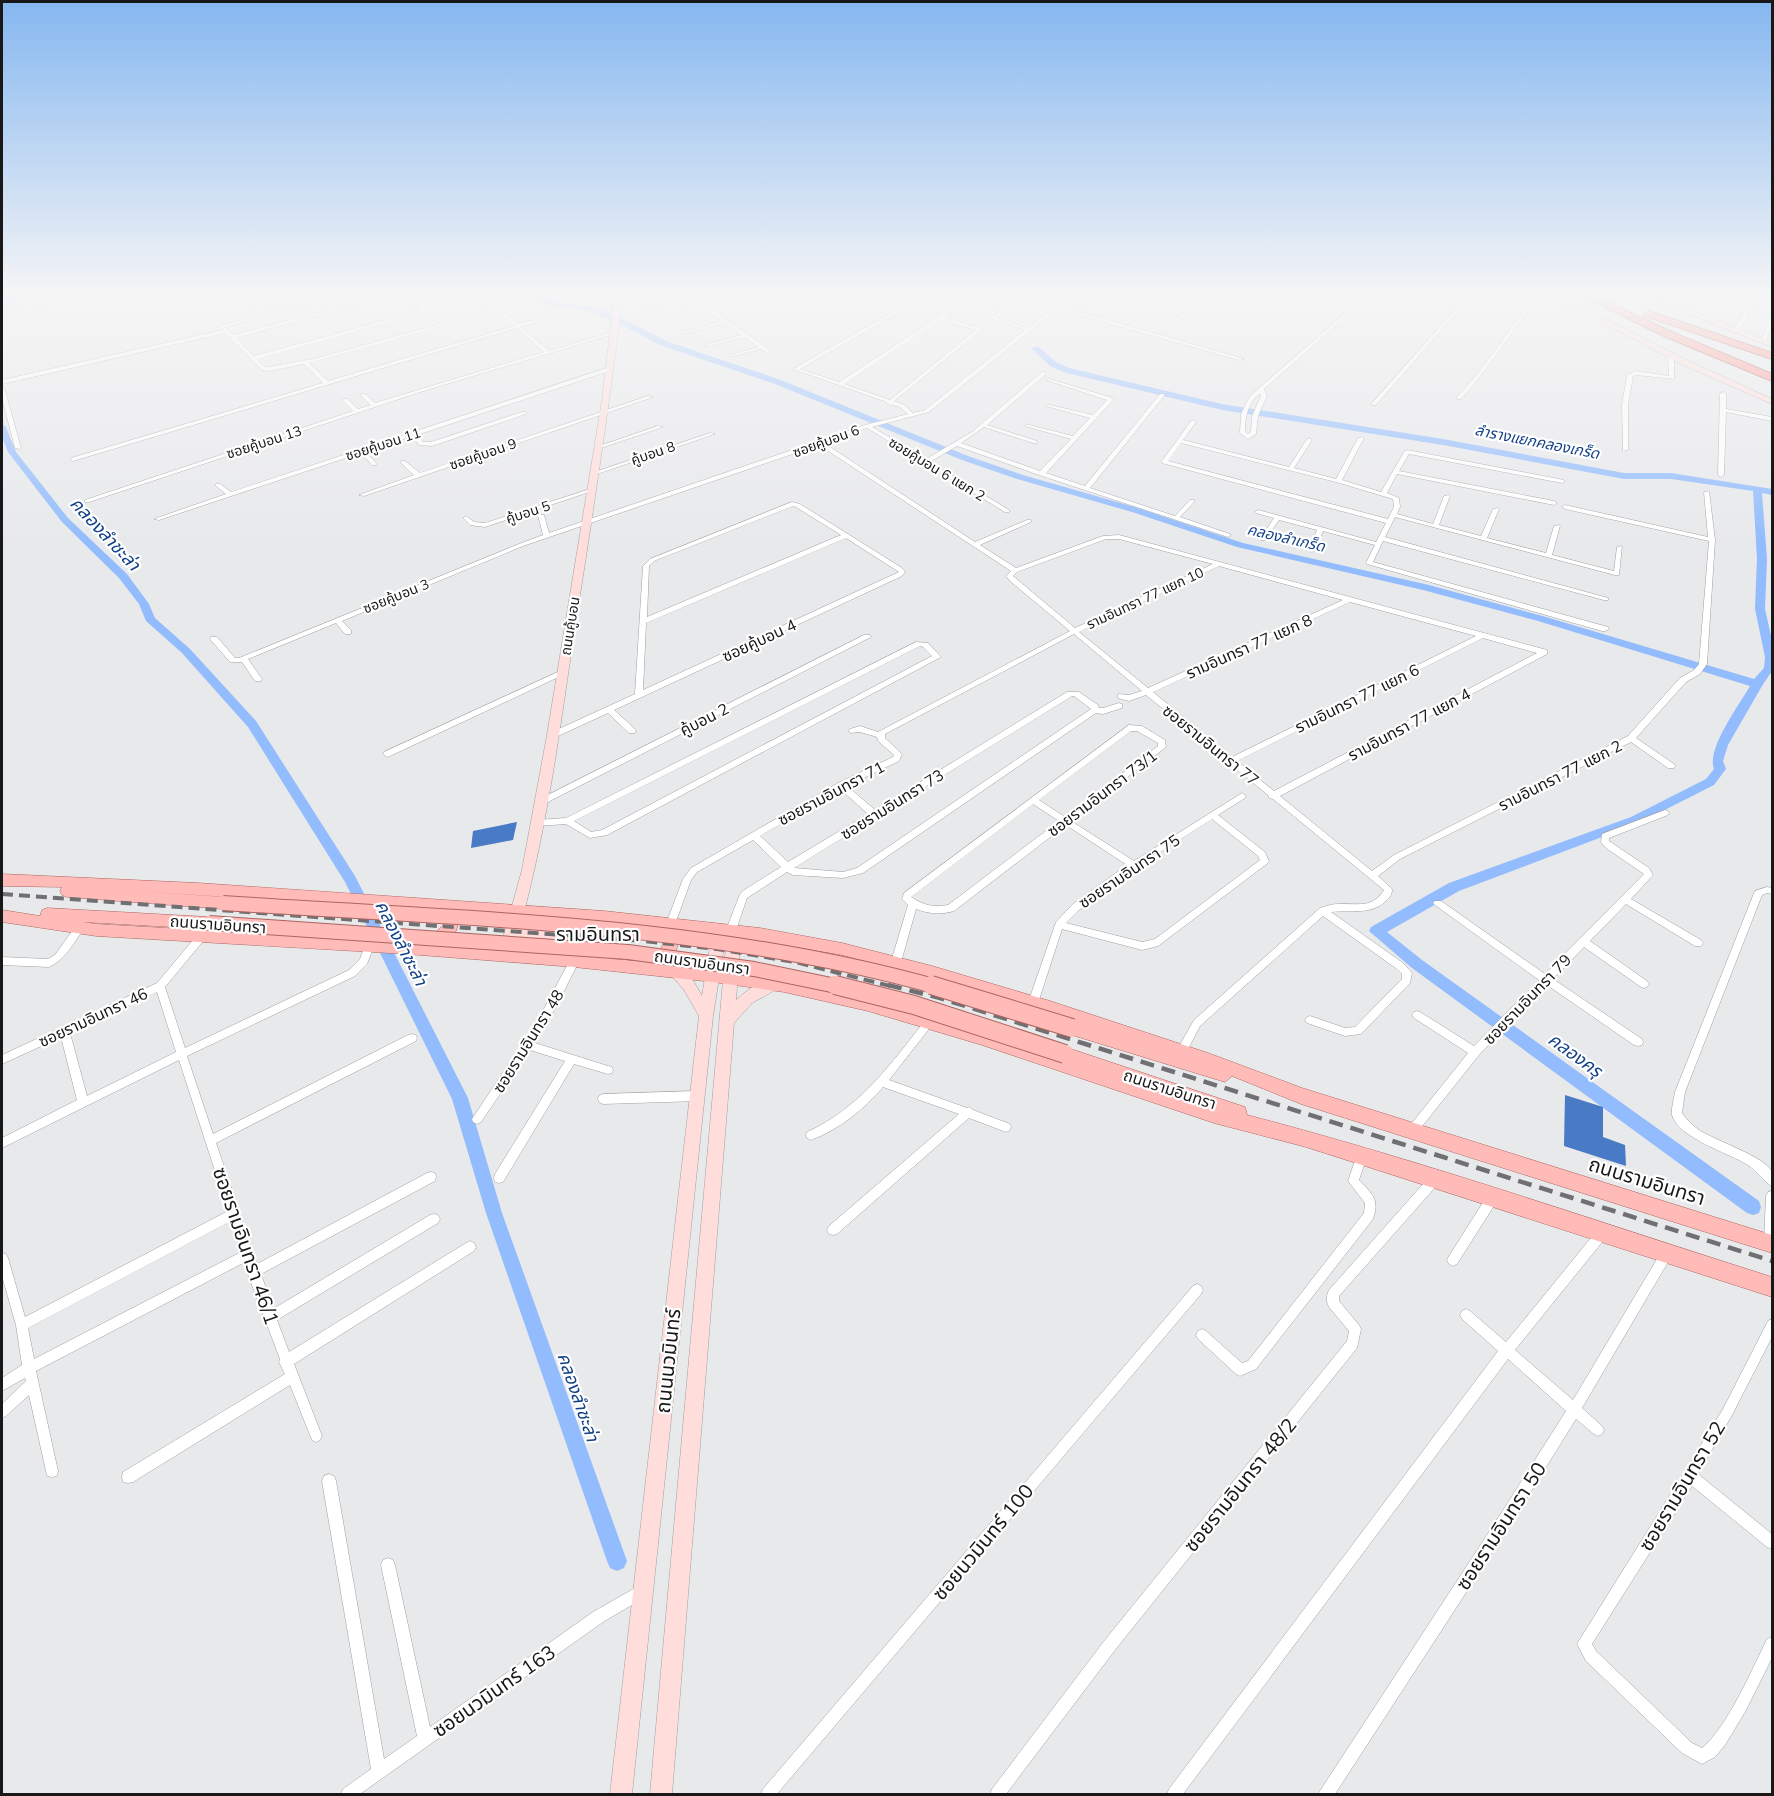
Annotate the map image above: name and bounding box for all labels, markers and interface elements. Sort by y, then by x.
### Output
water label: ลำรางแยกคลองเกร็ด [1473,420,1602,464]
street label: ซอยคู้บอน 13 [224,421,304,464]
street label: ซอยคู้บอน 6 [790,421,862,462]
street label: ซอยคู้บอน 11 [343,423,423,466]
street label: ซอยคู้บอน 6 แยก 2 [885,433,989,506]
street label: ซอยคู้บอน 9 [447,434,519,475]
street label: คู้บอน 8 [628,437,678,470]
water label: คลองลำชะล่า [65,492,146,577]
street label: คู้บอน 5 [504,496,553,529]
water label: คลองลำเกร็ด [1245,519,1328,557]
street label: รามอินทรา 77 แยก 10 [1083,563,1207,634]
street label: ซอยคู้บอน 3 [360,575,432,618]
street label: ถนนคู้บอน [556,595,585,657]
street label: รามอินทรา 77 แยก 8 [1183,609,1316,685]
street label: ซอยคู้บอน 4 [719,614,801,668]
street label: รามอินทรา 77 แยก 6 [1291,659,1423,739]
street label: รามอินทรา 77 แยก 4 [1344,683,1475,767]
street label: คู้บอน 2 [676,698,733,742]
street label: ซอยรามอินทรา 77 [1158,700,1263,791]
street label: รามอินทรา 77 แยก 2 [1495,735,1626,817]
street label: ซอยรามอินทรา 73/1 [1043,745,1162,842]
street label: ซอยรามอินทรา 71 [774,756,889,831]
street label: ซอยรามอินทรา 73 [837,764,948,845]
street label: ซอยรามอินทรา 75 [1074,830,1185,914]
water label: คลองลำชะล่า [369,896,433,990]
street label: ถนนรามอินทรา [169,911,267,939]
district label: รามอินทรา [556,921,640,948]
street label: ถนนรามอินทรา [653,945,751,981]
street label: ซอยรามอินทรา 79 [1479,950,1577,1050]
street label: ซอยรามอินทรา 46 [35,983,152,1053]
street label: ซอยรามอินทรา 48 [488,986,569,1097]
water label: คลองครุ [1543,1027,1608,1083]
street label: ถนนรามอินทรา [1120,1065,1219,1115]
street label: ถนนรามอินทรา [1585,1151,1708,1212]
street label: ซอยรามอินทรา 46/1 [206,1164,285,1329]
street label: ถนนนวมินทร์ [650,1306,688,1415]
water label: คลองลำชะล่า [552,1349,605,1445]
street label: ซอยรามอินทรา 48/2 [1178,1413,1303,1558]
street label: ซอยรามอินทรา 52 [1633,1416,1732,1556]
street label: ซอยรามอินทรา 50 [1450,1457,1553,1596]
street label: ซอยนวมินทร์ 100 [927,1478,1040,1606]
street label: ซอยนวมินทร์ 163 [427,1639,561,1744]

